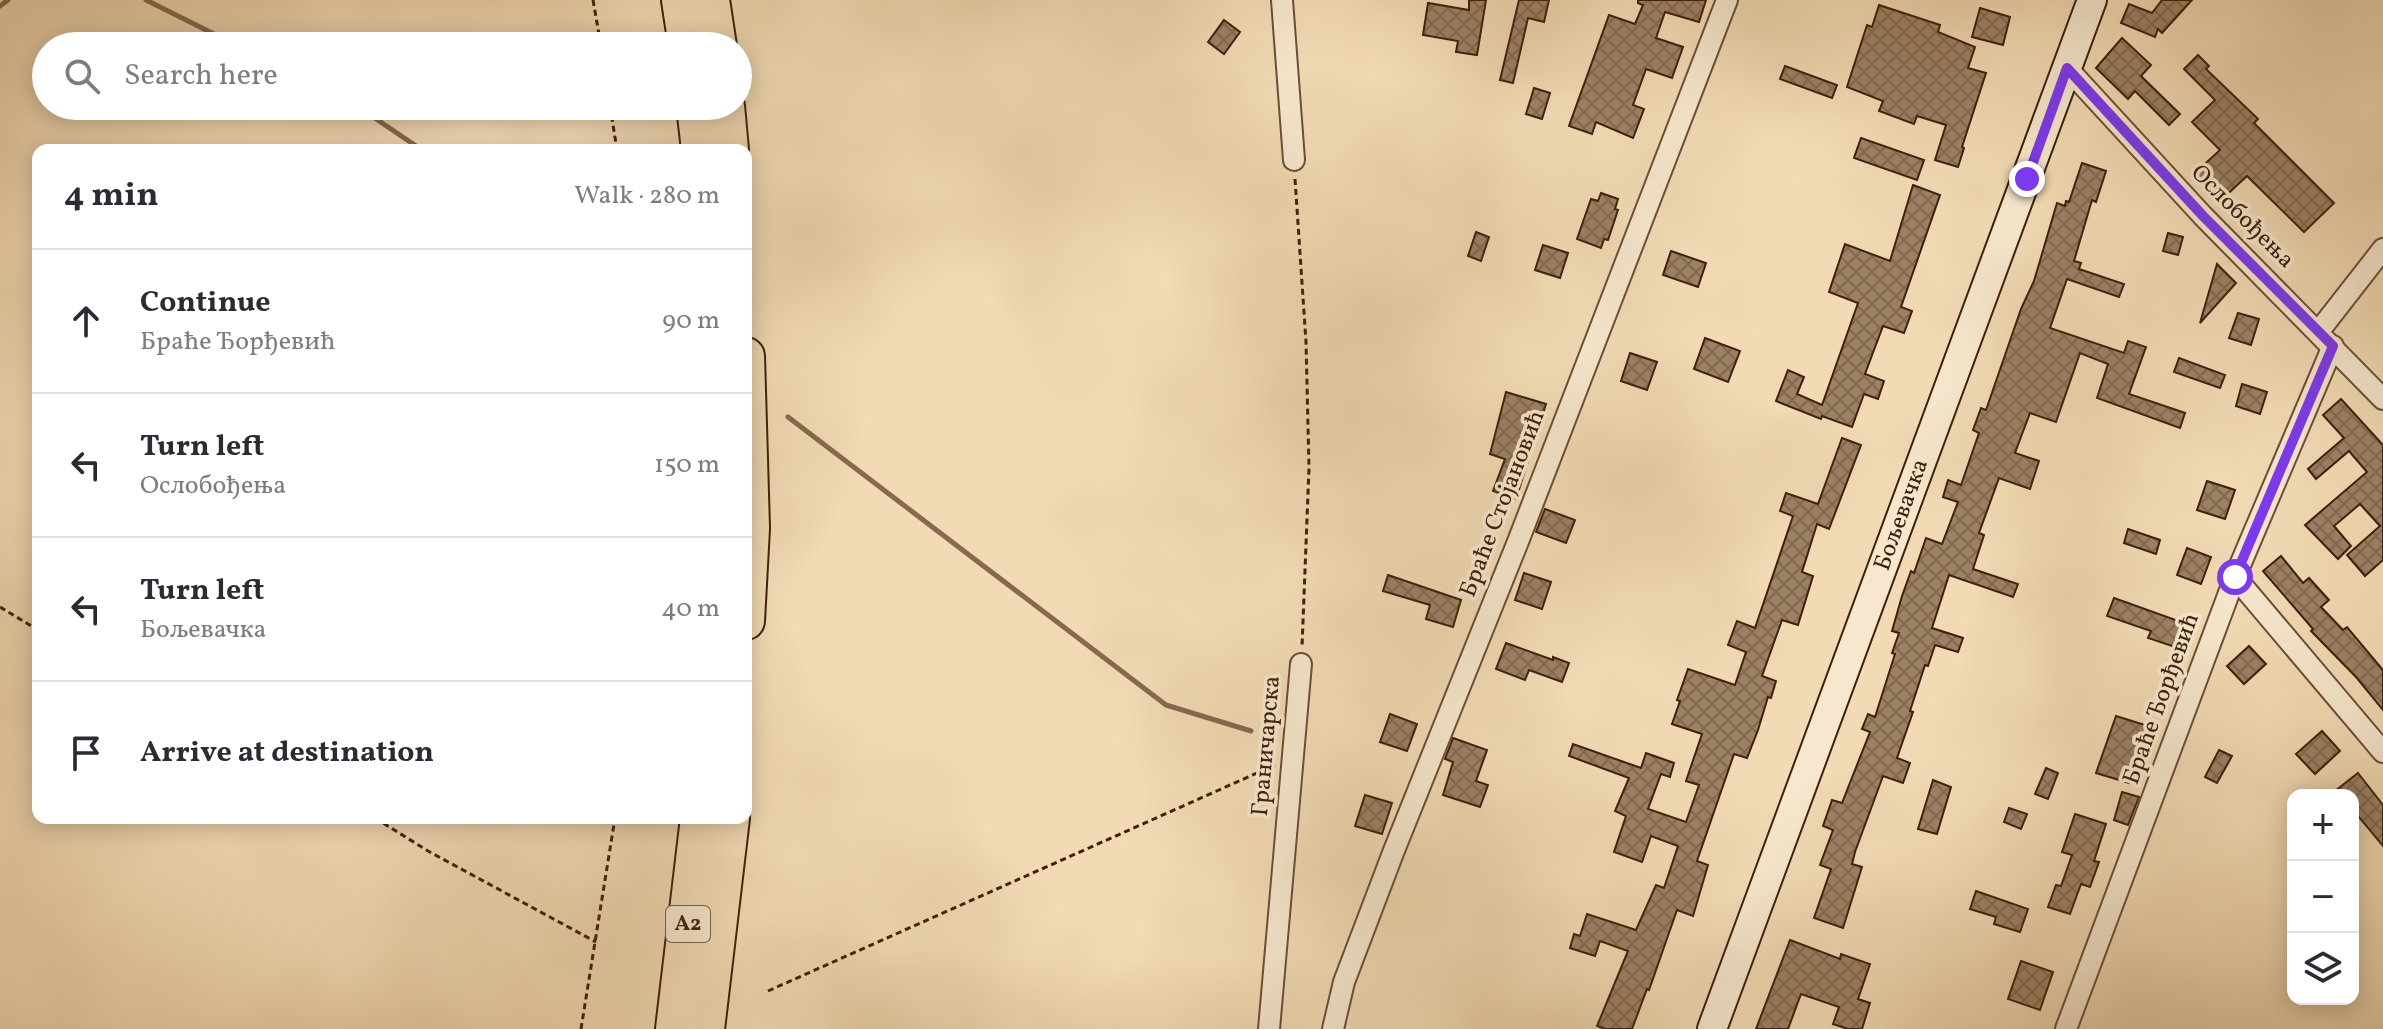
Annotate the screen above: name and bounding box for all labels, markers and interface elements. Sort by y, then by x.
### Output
search box [32,32,752,120]
icon: search [60,54,104,98]
text: Search here [124,55,278,97]
street label: Ослобођења [2182,157,2302,277]
route end [2009,161,2045,197]
text: 4 min [64,173,159,220]
text: Walk · 280 m [574,178,720,214]
text: Continue [140,282,271,324]
icon: ahead [64,299,108,343]
text: 90 m [662,303,720,339]
text: Браће Ђорђевић [140,324,336,360]
street label: Браће Стојановић [1452,406,1554,602]
text: Turn left [140,426,264,468]
icon: left [64,443,108,487]
text: 150 m [654,447,720,483]
street label: Бољевачка [1866,454,1938,576]
text: Ослобођења [140,468,286,504]
route start [2217,559,2253,595]
text: Turn left [140,570,264,612]
icon: left [64,587,108,631]
text: 40 m [661,591,720,627]
street label: Браће Ђорђевић [2115,608,2209,790]
text: Бољевачка [140,612,266,648]
street label: Граничарска [1244,674,1290,818]
icon: arrive [64,731,108,775]
text: Arrive at destination [140,732,434,774]
map controls [2287,789,2359,1005]
button: + [2287,789,2359,861]
button: − [2287,861,2359,933]
road number: A2 [666,906,710,942]
button: layers [2287,933,2359,1005]

